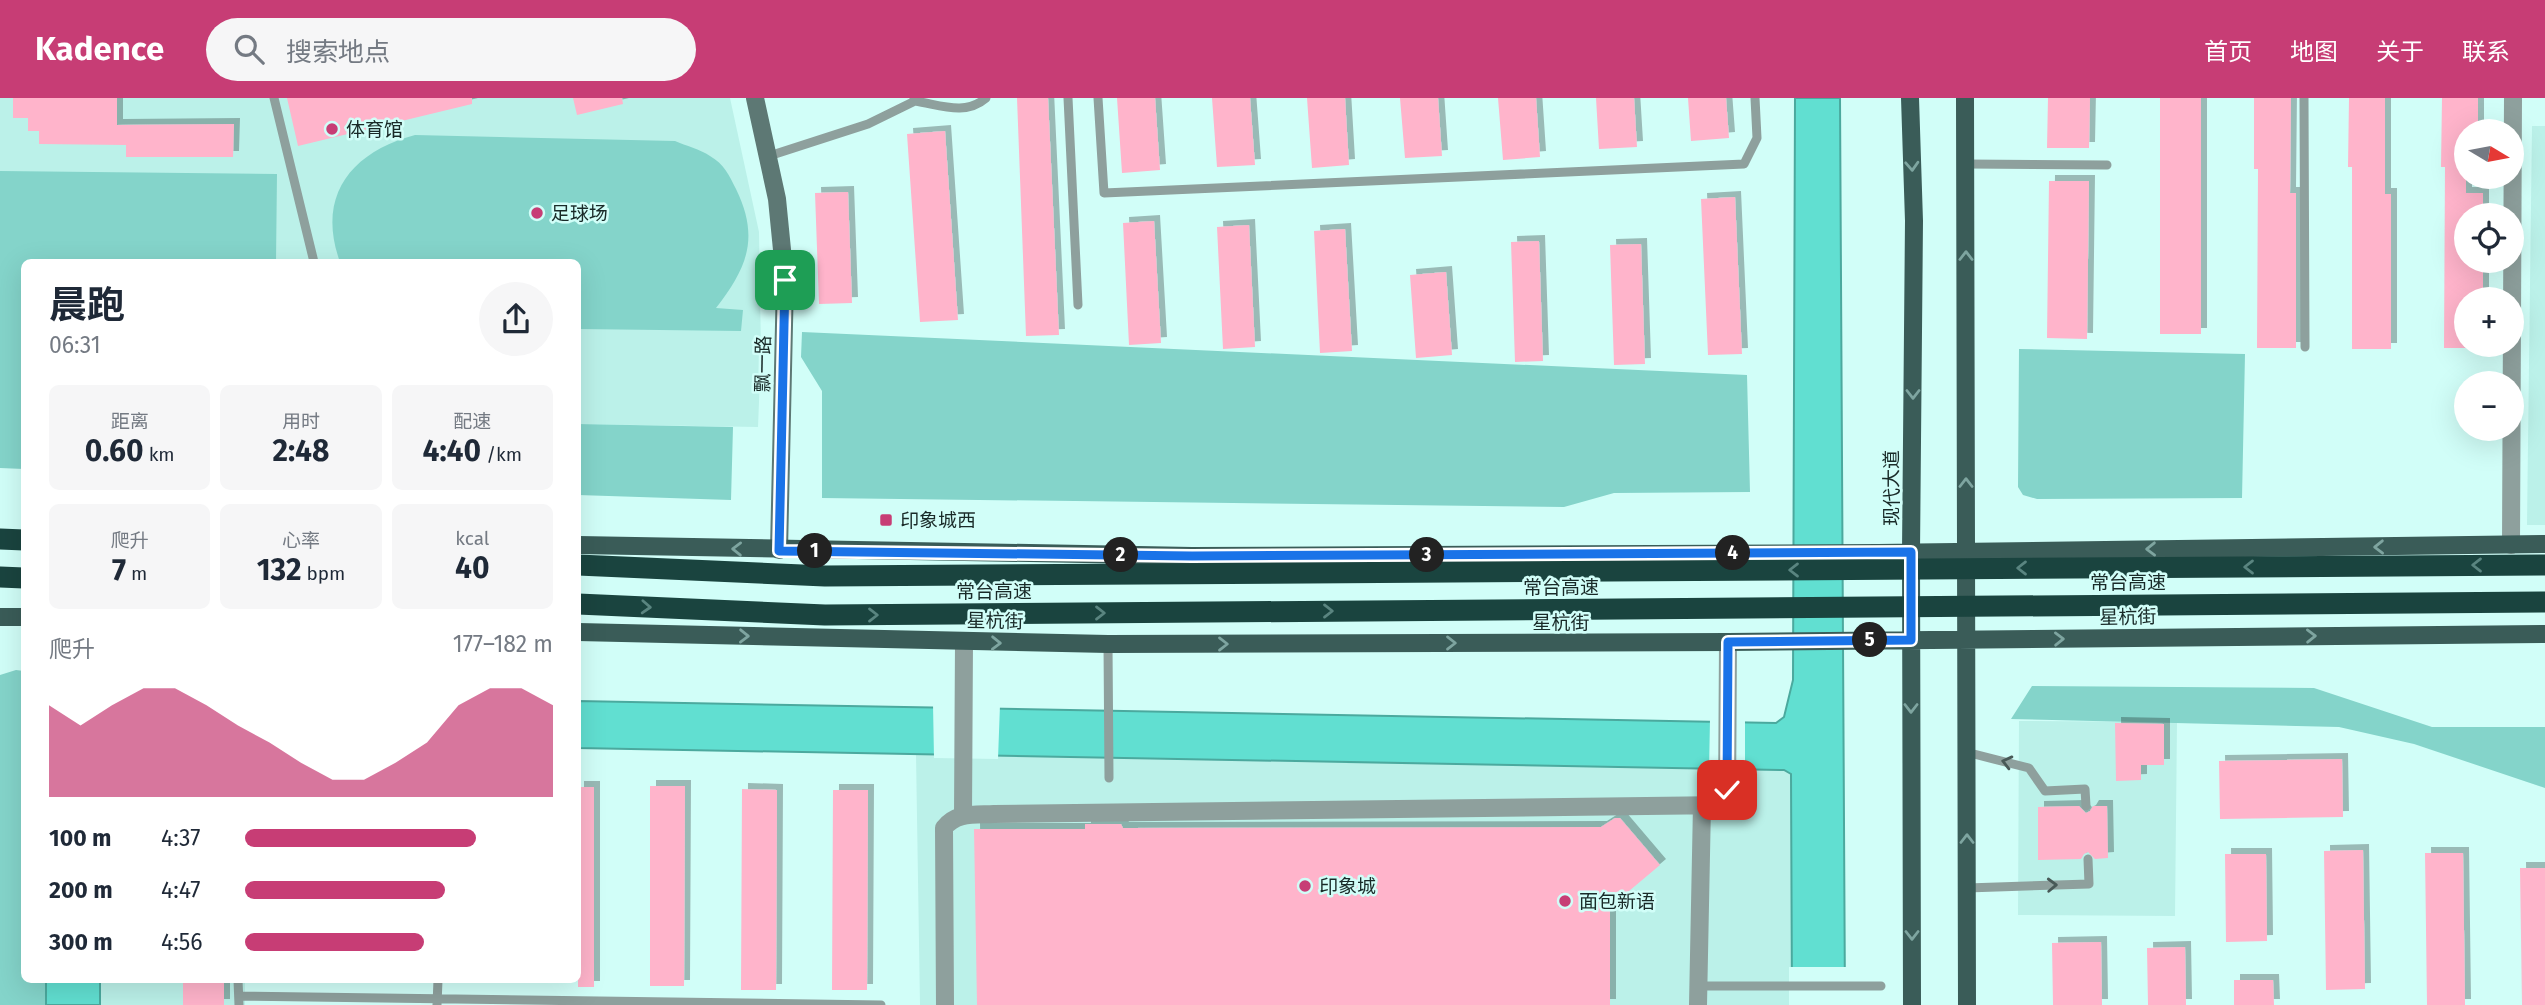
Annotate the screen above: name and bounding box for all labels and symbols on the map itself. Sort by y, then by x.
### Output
place label: 体育馆 [346,118,403,141]
north arrow [2454,119,2524,189]
marker: 体育馆 [324,121,340,137]
one-way arrow [1904,161,1919,172]
place label: 足球场 [551,202,608,225]
marker: 足球场 [529,205,545,221]
pin [755,250,815,310]
one-way arrow [1958,250,1974,261]
street label: 飘一路 [751,335,775,393]
one-way arrow [1905,389,1921,399]
street label: 现代大道 [1880,450,1903,526]
one-way arrow [1958,478,1974,488]
place label: 印象城西 [900,509,976,532]
marker: 印象城西 [878,512,894,528]
pin: 1 [798,533,832,568]
pin: 4 [1716,536,1750,570]
pin: 2 [1104,538,1138,573]
pin: 3 [1410,538,1444,573]
one-way arrow [2373,539,2384,554]
one-way arrow [732,542,743,557]
one-way arrow [2146,542,2157,557]
one-way arrow [2471,557,2482,573]
one-way arrow [2244,559,2254,575]
one-way arrow [2016,560,2027,576]
one-way arrow [1789,562,1799,578]
street label: 常台高速 [2090,571,2166,594]
street label: 常台高速 [1523,576,1599,599]
street label: 常台高速 [956,580,1032,603]
one-way arrow [640,599,651,614]
one-way arrow [1323,603,1334,619]
one-way arrow [1096,605,1106,621]
street label: 星杭街 [2099,605,2157,629]
one-way arrow [868,607,879,623]
street label: 星杭街 [966,609,1024,633]
street label: 星杭街 [1532,611,1590,634]
pin: 5 [1853,622,1888,658]
one-way arrow [2306,628,2316,644]
one-way arrow [738,629,749,644]
one-way arrow [2054,631,2064,647]
one-way arrow [990,635,1001,650]
one-way arrow [1446,635,1456,651]
one-way arrow [1218,636,1229,652]
one-way arrow [1903,703,1919,714]
one-way arrow [2001,756,2013,770]
pin [1697,760,1757,820]
one-way arrow [1959,833,1975,844]
place label: 印象城 [1319,875,1376,898]
one-way arrow [2047,877,2058,892]
marker: 印象城 [1297,878,1313,894]
place label: 面包新语 [1579,890,1655,913]
marker: 面包新语 [1557,893,1573,909]
one-way arrow [1904,931,1920,941]

